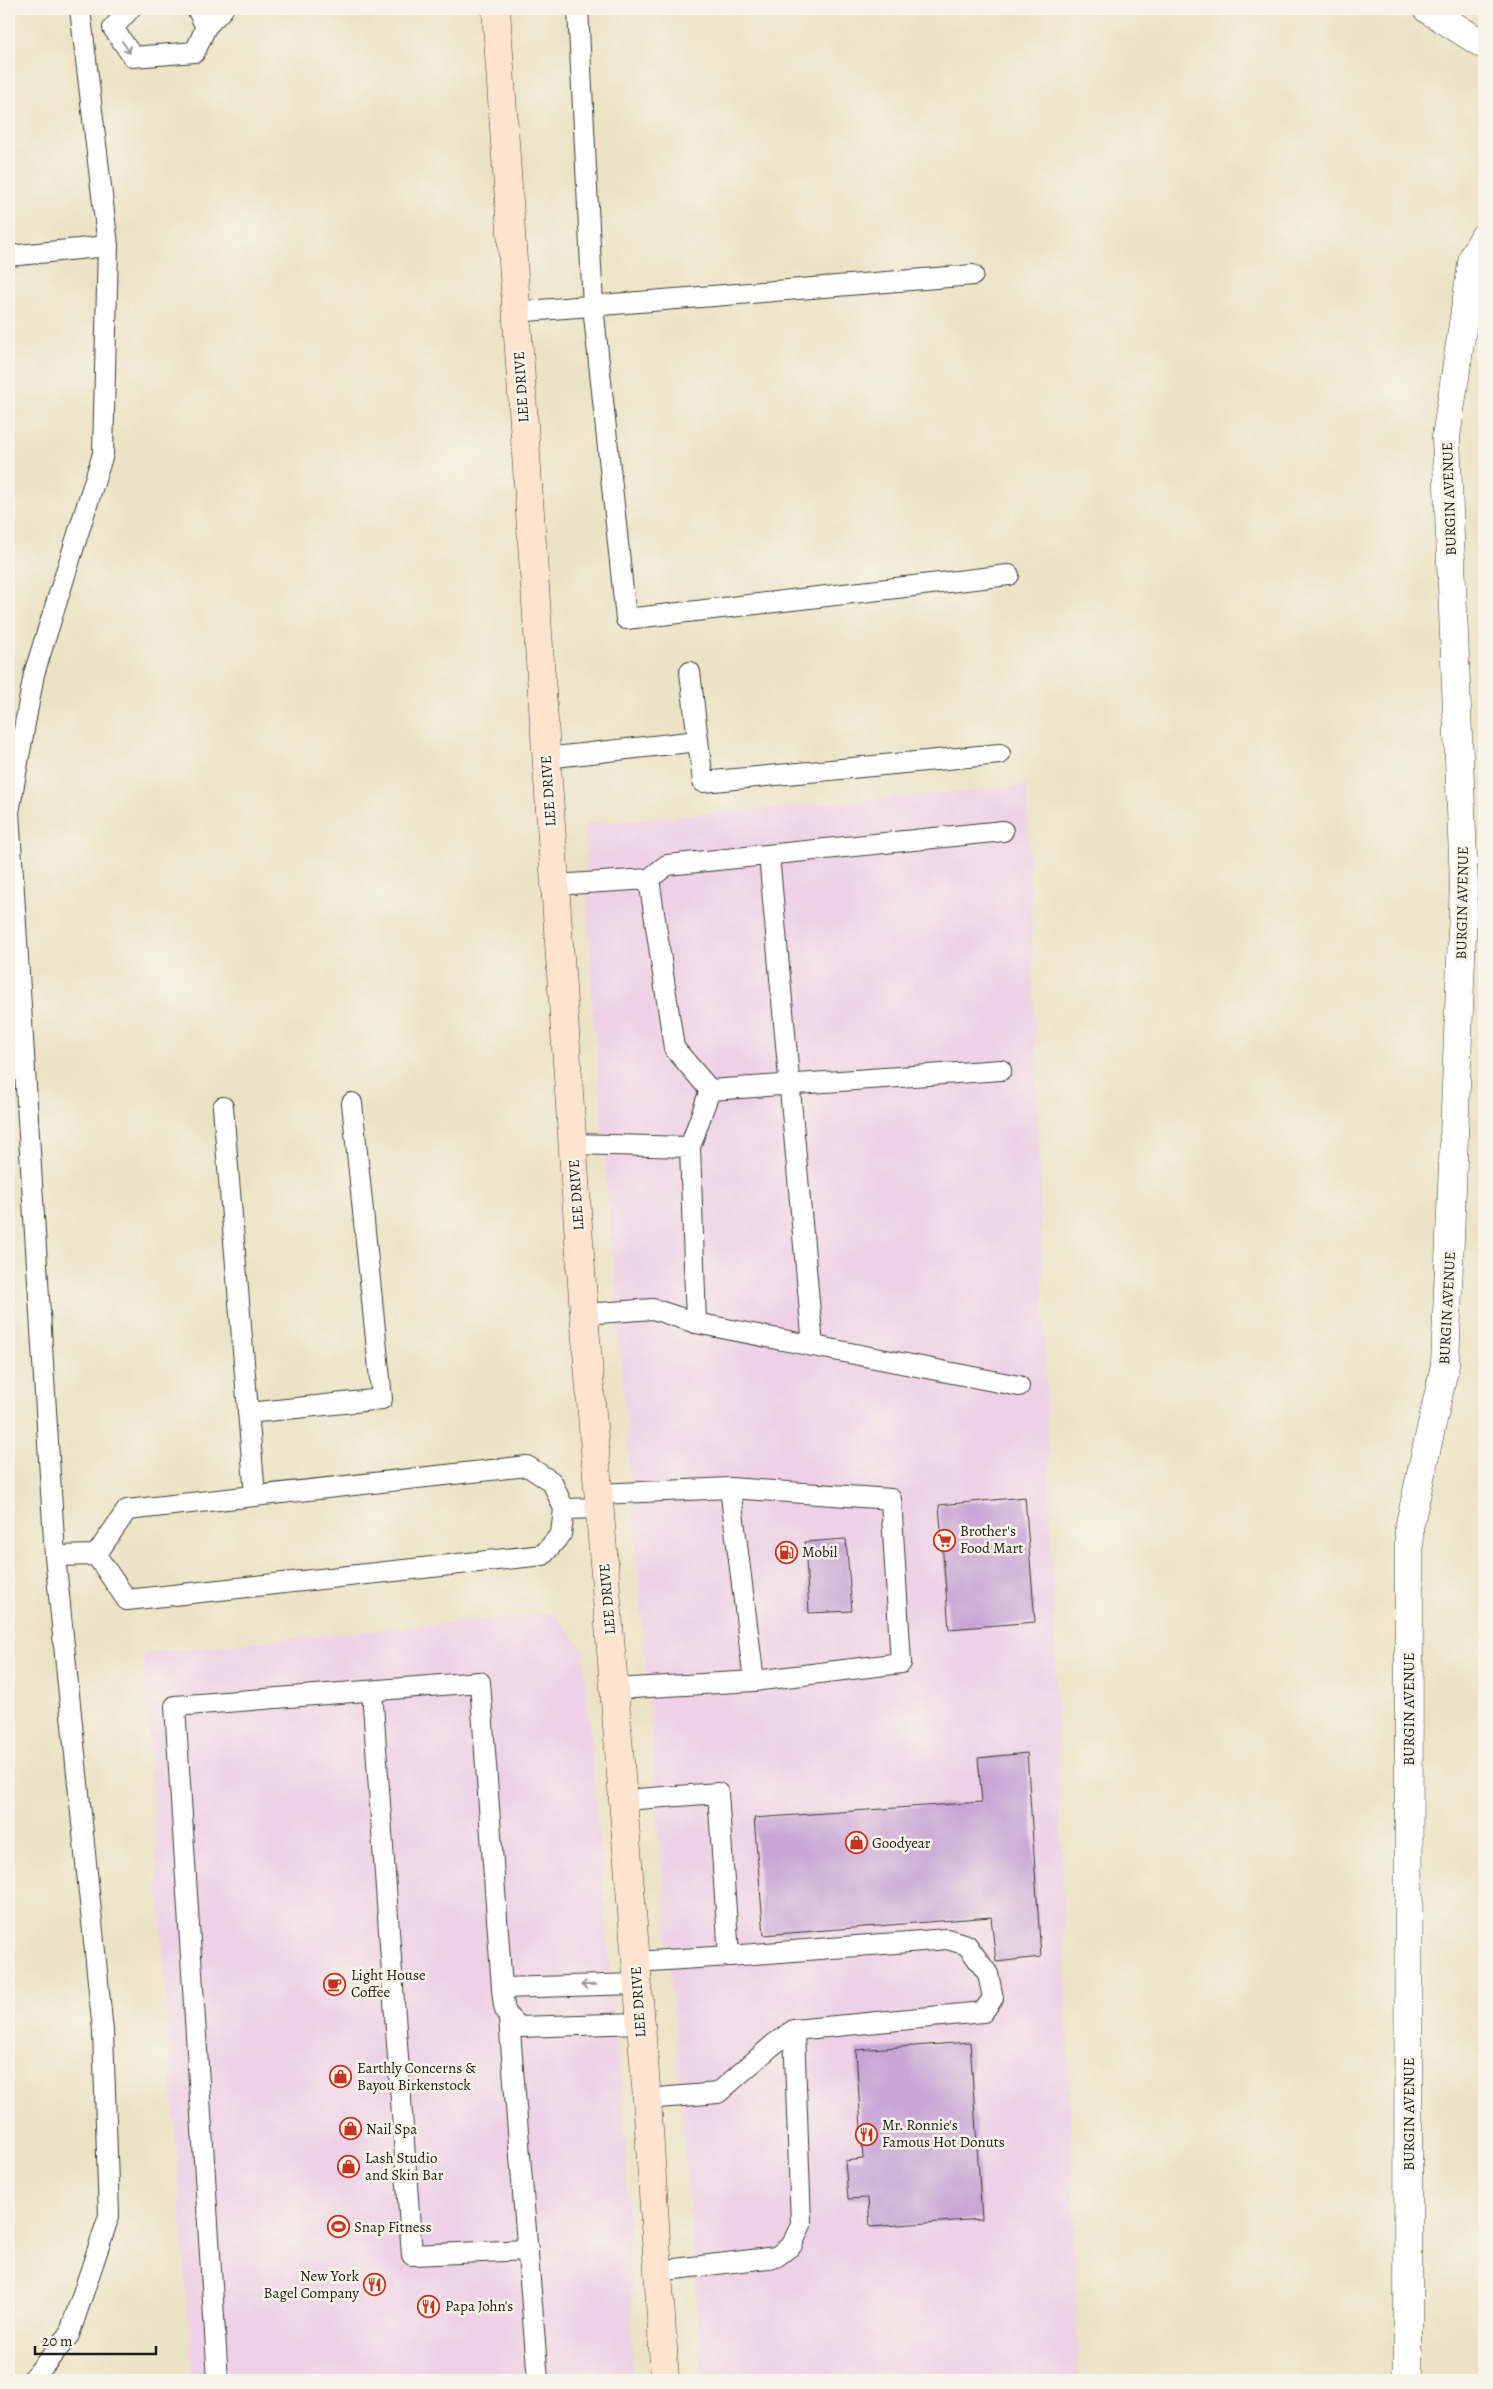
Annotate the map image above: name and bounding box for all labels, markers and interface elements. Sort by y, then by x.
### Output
one-way arrow [121,40,131,54]
street label: LEE DRIVE [509,351,533,423]
street label: BURGIN AVENUE [1437,442,1461,556]
street label: LEE DRIVE [536,755,560,827]
street label: BURGIN AVENUE [1451,846,1473,960]
street label: LEE DRIVE [564,1159,588,1231]
street label: BURGIN AVENUE [1434,1251,1460,1365]
place label: Brother's Food Mart [960,1521,1023,1558]
supermarket icon: Brother's Food Mart [932,1528,956,1552]
fuel station icon: Mobil [774,1540,798,1564]
place label: Mobil [802,1542,838,1562]
street label: LEE DRIVE [594,1563,620,1635]
street label: BURGIN AVENUE [1399,1652,1419,1766]
shop icon: Goodyear [844,1831,868,1855]
place label: Goodyear [872,1833,931,1853]
place label: Light House Coffee [351,1965,426,2002]
street label: LEE DRIVE [626,1966,650,2038]
cafe icon: Light House Coffee [323,1972,347,1996]
one-way arrow [580,1981,596,1990]
street label: BURGIN AVENUE [1399,2057,1419,2171]
place label: Earthly Concerns & Bayou Birkenstock [357,2058,476,2095]
shop icon: Earthly Concerns & Bayou Birkenstock [329,2065,353,2089]
place label: Mr. Ronnie's Famous Hot Donuts [882,2115,1005,2152]
shop icon: Nail Spa [338,2117,362,2141]
place label: Nail Spa [366,2119,417,2139]
restaurant icon: Mr. Ronnie's Famous Hot Donuts [854,2122,878,2146]
place label: Lash Studio and Skin Bar [365,2148,444,2185]
shop icon: Lash Studio and Skin Bar [337,2155,361,2179]
sports icon: Snap Fitness [326,2215,350,2239]
place label: Snap Fitness [354,2217,431,2237]
place label: New York Bagel Company [264,2266,360,2303]
restaurant icon: New York Bagel Company [363,2273,387,2297]
restaurant icon: Papa John's [417,2294,441,2318]
place label: Papa John's [445,2296,513,2316]
scale bar [35,2324,156,2356]
text: 20 m [42,2331,73,2351]

